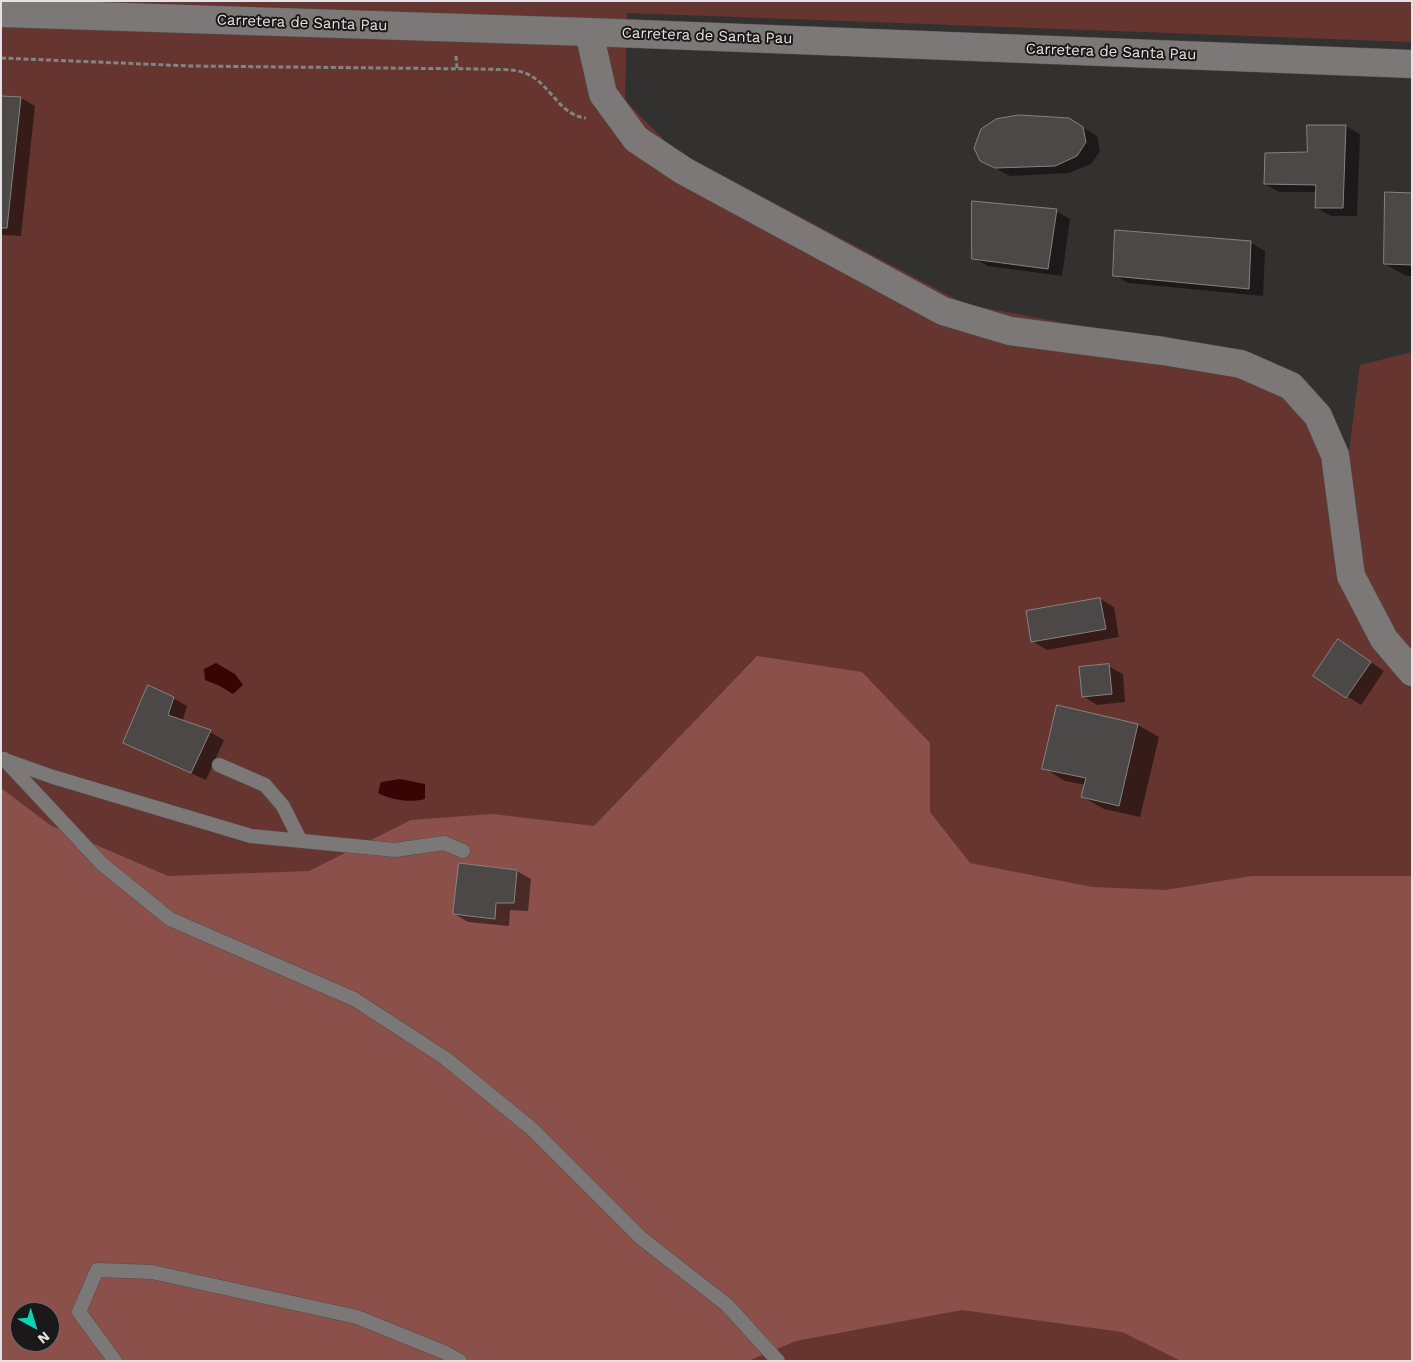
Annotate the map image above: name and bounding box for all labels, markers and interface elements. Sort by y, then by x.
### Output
street label: Carretera de Santa Pau [216,11,388,35]
street label: Carretera de Santa Pau [621,24,793,48]
street label: Carretera de Santa Pau [1025,40,1197,64]
north arrow [10,1302,60,1352]
text: N [35,1328,53,1347]

